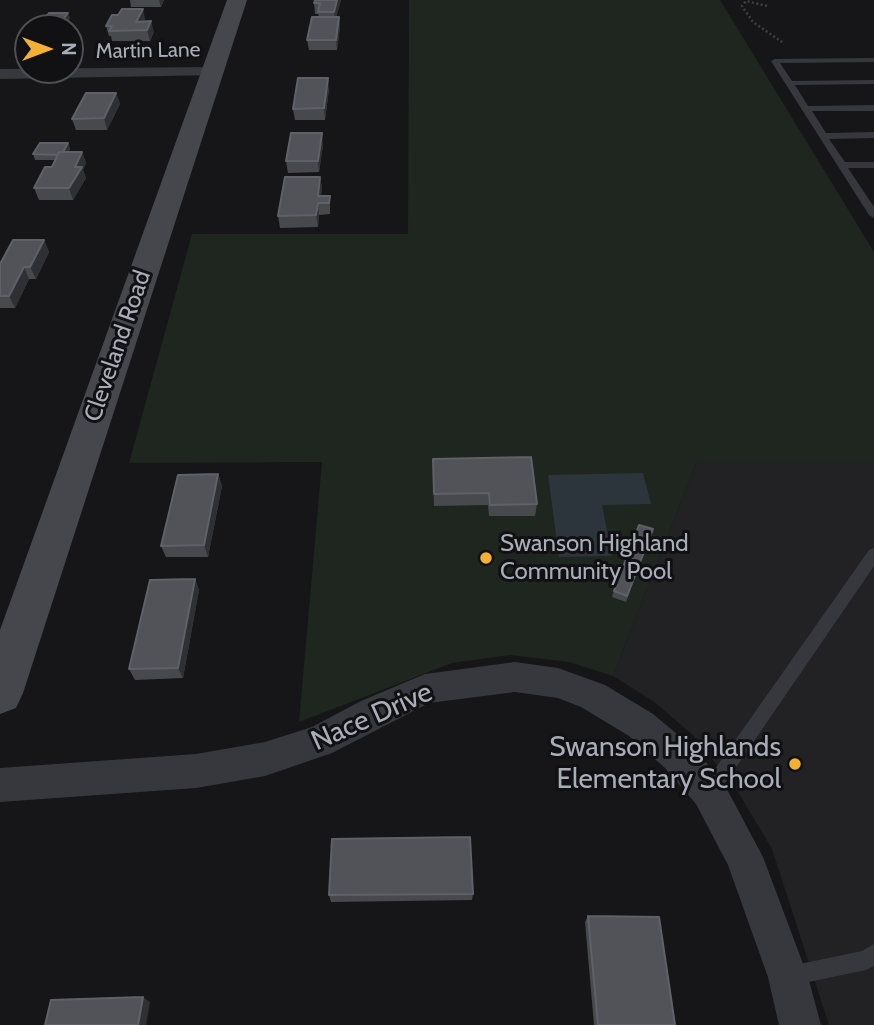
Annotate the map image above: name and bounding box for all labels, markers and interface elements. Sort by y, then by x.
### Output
north arrow [14,14,84,84]
street label: Martin Lane [95,37,201,65]
text: N [57,42,80,56]
street label: Cleveland Road [79,267,157,425]
place label: Swanson Highland Community Pool [500,530,689,586]
marker: Swanson Highland Community Pool [478,550,494,566]
street label: Nace Drive [306,675,438,759]
place label: Swanson Highlands Elementary School [549,731,781,797]
marker: Swanson Highlands Elementary School [787,756,803,772]

